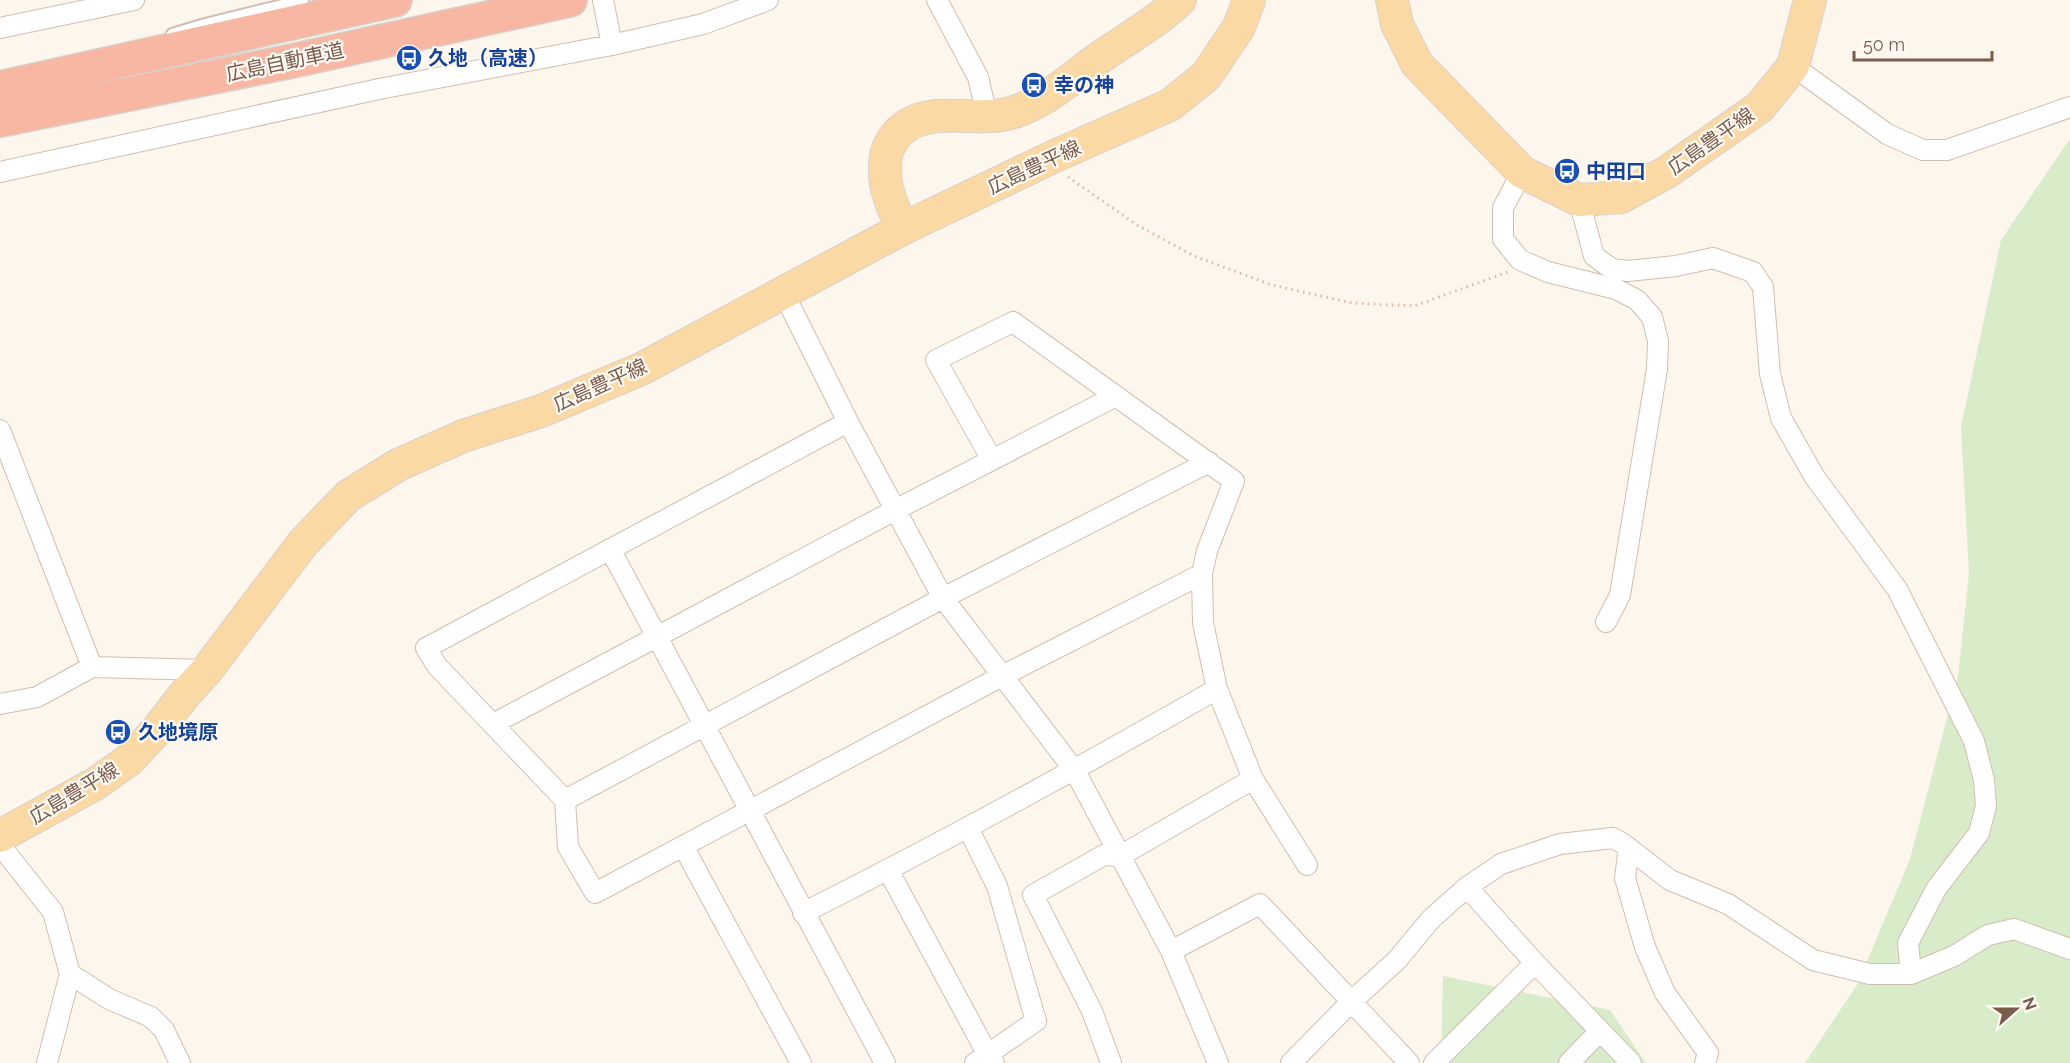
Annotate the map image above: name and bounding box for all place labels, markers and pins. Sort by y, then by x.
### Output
bus stop icon: 久地（高速） [394,43,424,73]
place label: 久地（高速） [428,46,548,70]
bus stop icon: 幸の神 [1019,70,1049,100]
place label: 幸の神 [1054,73,1114,97]
bus stop icon: 中田口 [1552,156,1582,186]
place label: 中田口 [1586,159,1646,183]
bus stop icon: 久地境原 [103,717,133,747]
place label: 久地境原 [138,720,218,744]

